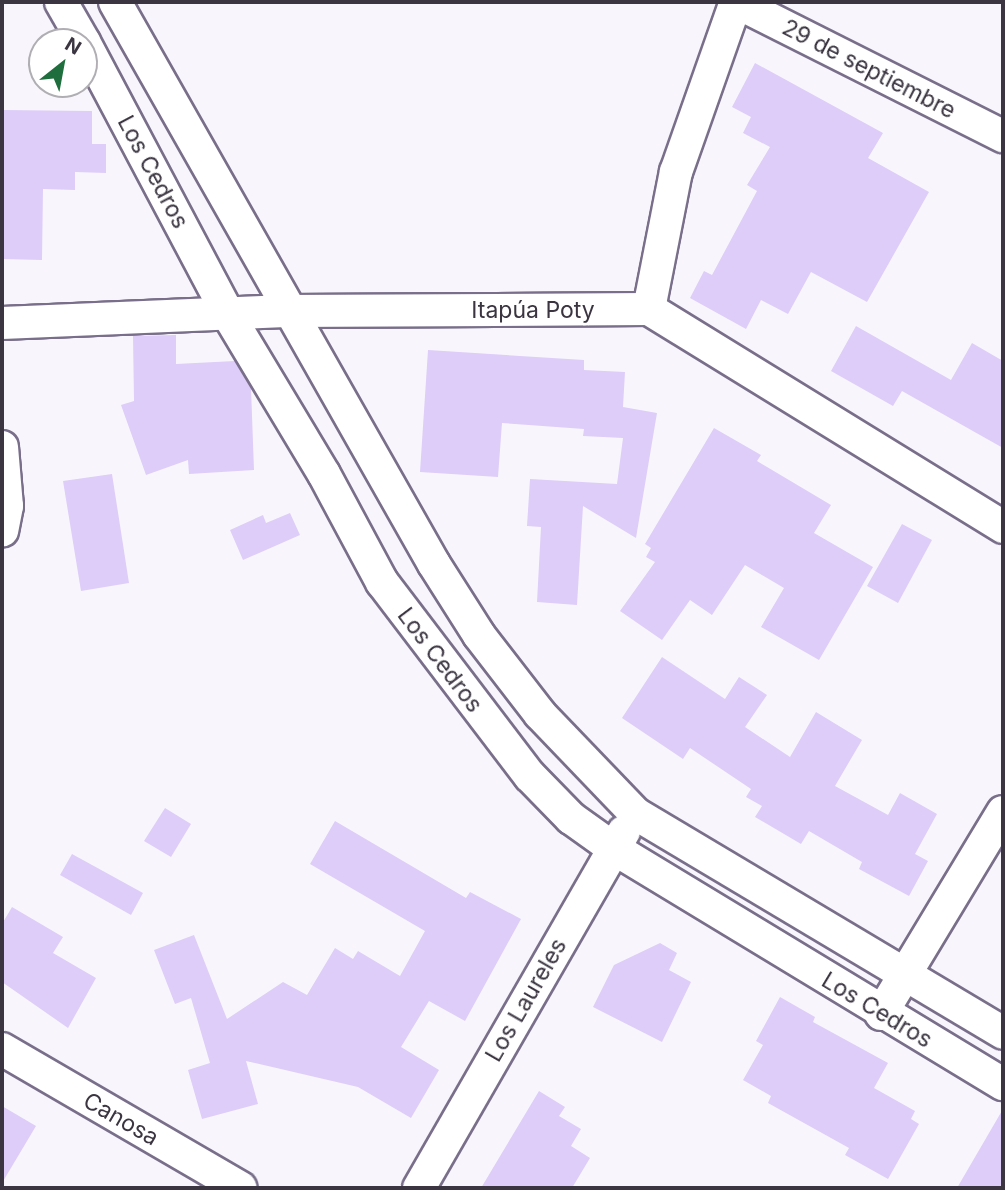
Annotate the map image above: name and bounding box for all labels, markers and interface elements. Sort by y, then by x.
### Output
street label: 29 de septiembre [778,13,960,125]
north arrow [28,28,98,98]
text: N [61,33,85,60]
street label: Los Cedros [112,111,194,233]
street label: Itapúa Poty [471,296,595,324]
street label: Los Cedros [392,602,488,718]
street label: Los Laureles [480,933,572,1067]
street label: Los Cedros [817,966,937,1054]
street label: Canosa [79,1087,163,1151]

